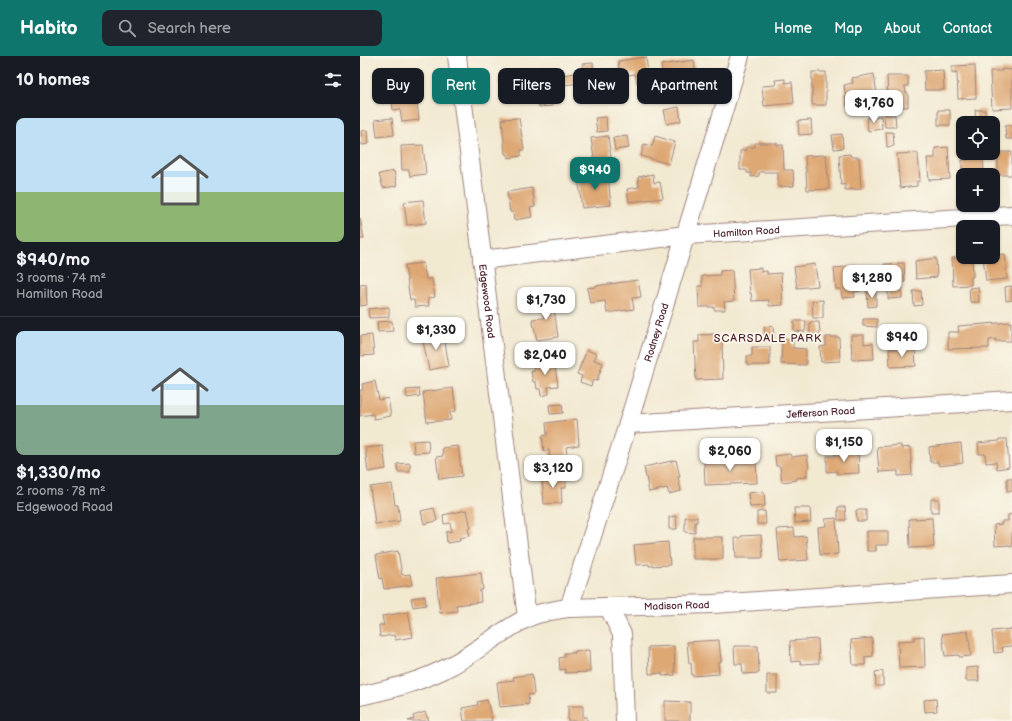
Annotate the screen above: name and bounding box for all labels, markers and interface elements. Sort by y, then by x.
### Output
search box [102,10,382,46]
text: Habito [20,17,78,40]
icon: search [116,17,138,39]
text: Search here [148,19,231,38]
text: Home [774,20,812,37]
text: Map [834,20,862,37]
text: About [884,20,921,37]
text: Contact [943,20,992,37]
chip: Buy [372,68,424,104]
chip: Rent [432,68,490,104]
chip: Filters [498,68,565,104]
chip: New [573,68,629,104]
chip: Apartment [637,68,732,104]
icon: filters [322,69,344,91]
text: 10 homes [16,70,90,90]
pin: $1,760 [841,90,907,124]
text: $1,760 [854,95,894,111]
map controls [956,116,1000,264]
button: locate [956,116,1000,160]
icon: home [144,144,216,216]
pin: $940 [571,157,619,191]
text: $940 [579,162,611,178]
button: + [956,168,1000,212]
button: − [956,220,1000,264]
street label: Hamilton Road [713,224,780,240]
text: $940/mo [16,250,90,270]
street label: Edgewood Road [476,263,497,339]
pin: $1,280 [839,265,905,299]
text: 3 rooms · 74 m² [16,270,106,286]
text: $1,280 [852,270,892,286]
text: Hamilton Road [16,286,103,302]
pin: $1,730 [513,287,579,321]
text: $1,730 [526,292,566,308]
street label: Rodney Road [642,302,672,364]
pin: $1,330 [403,317,469,351]
text: $1,330 [416,322,456,338]
pin: $940 [878,324,926,358]
text: $940 [886,329,918,345]
district label: SCARSDALE PARK [714,332,822,345]
pin: $2,040 [512,342,578,376]
text: $2,040 [523,347,567,363]
icon: home [144,357,216,429]
street label: Jefferson Road [786,405,856,421]
pin: $1,150 [811,429,877,463]
text: $1,150 [825,434,863,450]
pin: $2,060 [697,438,763,472]
text: $2,060 [708,443,752,459]
pin: $3,120 [520,455,586,489]
text: $3,120 [533,460,573,476]
text: $1,330/mo [16,463,101,483]
text: 2 rooms · 78 m² [16,483,106,499]
text: Edgewood Road [16,499,113,515]
street label: Madison Road [644,599,710,613]

